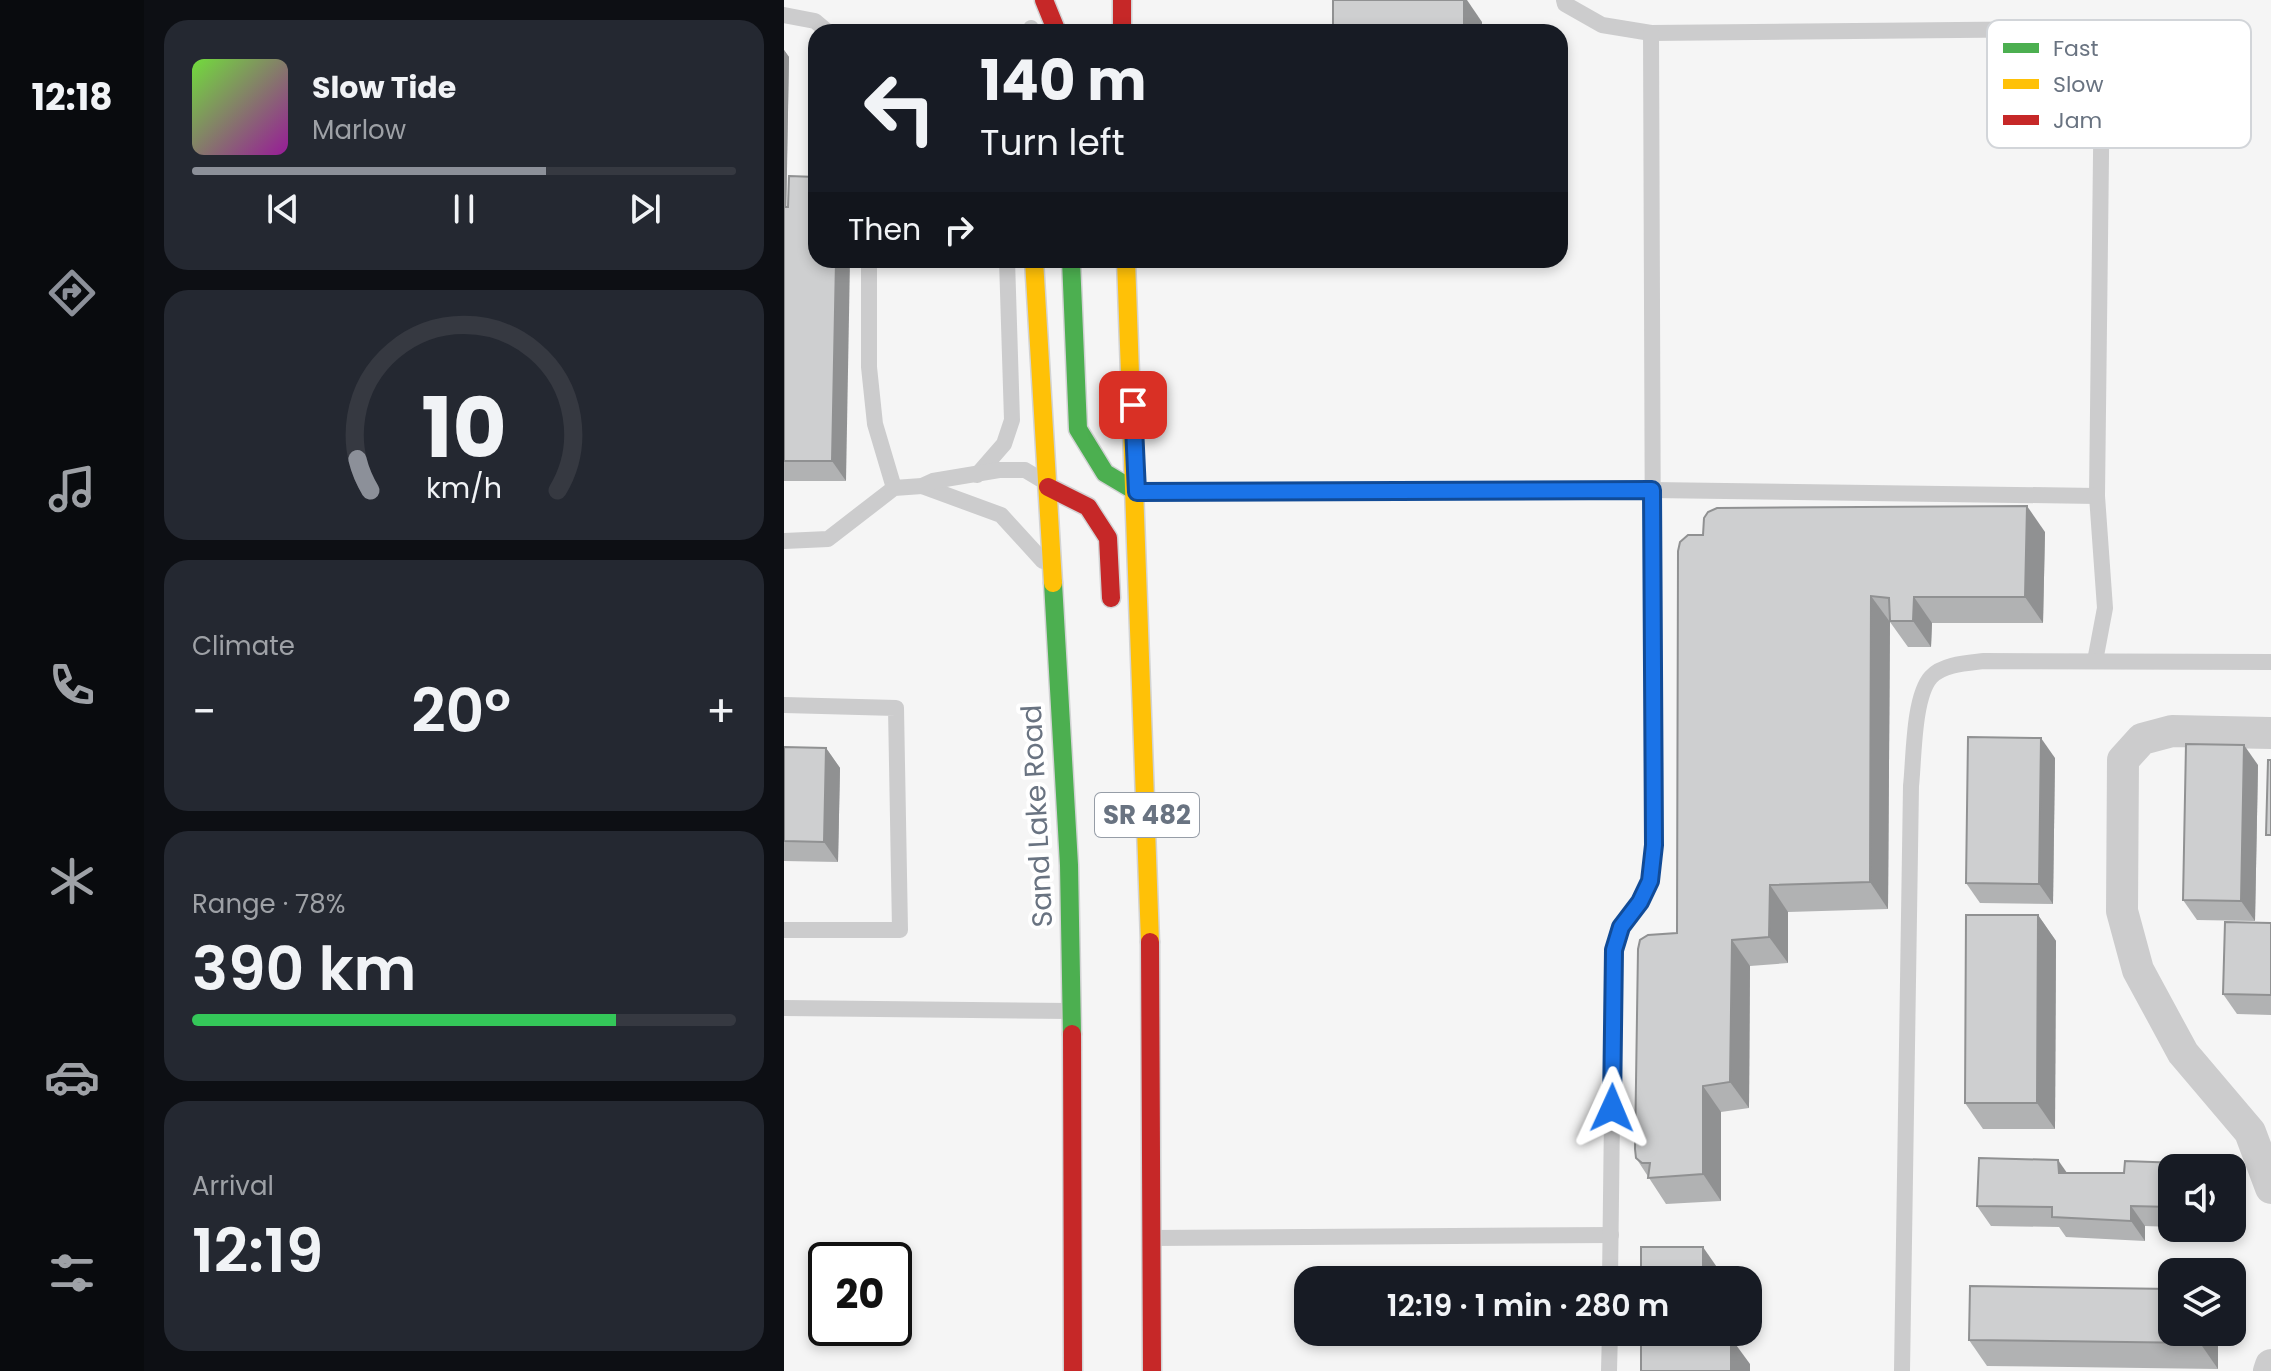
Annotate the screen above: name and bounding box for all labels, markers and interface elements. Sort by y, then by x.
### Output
legend [1987,20,2251,148]
text: Fast [2053,33,2098,64]
text: 140 m [980,41,1147,120]
icon: left [848,56,952,160]
text: Slow Tide [312,66,456,109]
text: Slow [2053,69,2103,100]
text: 12:18 [31,72,113,123]
text: Jam [2053,105,2102,136]
text: Marlow [312,112,406,148]
text: Turn left [980,117,1125,168]
icon: previous [261,187,305,231]
icon: pause [442,187,486,231]
icon: next [623,187,667,231]
text: Then [848,208,921,251]
icon: right [937,208,981,252]
icon: directions [44,265,100,321]
text: 10 [421,370,507,486]
pin [1099,371,1167,439]
icon: arrive [1111,383,1155,427]
icon: music [44,461,100,517]
text: km/h [426,468,502,508]
text: Climate [192,628,295,664]
icon: phone [44,657,100,713]
text: 20° [411,669,511,753]
text: − [192,681,216,742]
text: + [706,681,736,742]
street label: Sand Lake Road [1012,704,1062,928]
road number: SR 482 [1095,793,1199,837]
icon: climate [44,853,100,909]
text: Range · 78% [192,886,345,922]
text: 390 km [192,927,416,1011]
icon: car [44,1049,100,1105]
position arrow [1570,1066,1654,1150]
map controls [2158,1154,2246,1346]
button: sound [2158,1154,2246,1242]
text: Arrival [192,1168,274,1204]
text: 12:19 [192,1209,323,1293]
speed limit sign: 20 [808,1242,912,1346]
icon: filters [44,1245,100,1301]
button: layers [2158,1258,2246,1346]
text: 12:19 · 1 min · 280 m [1387,1284,1669,1327]

